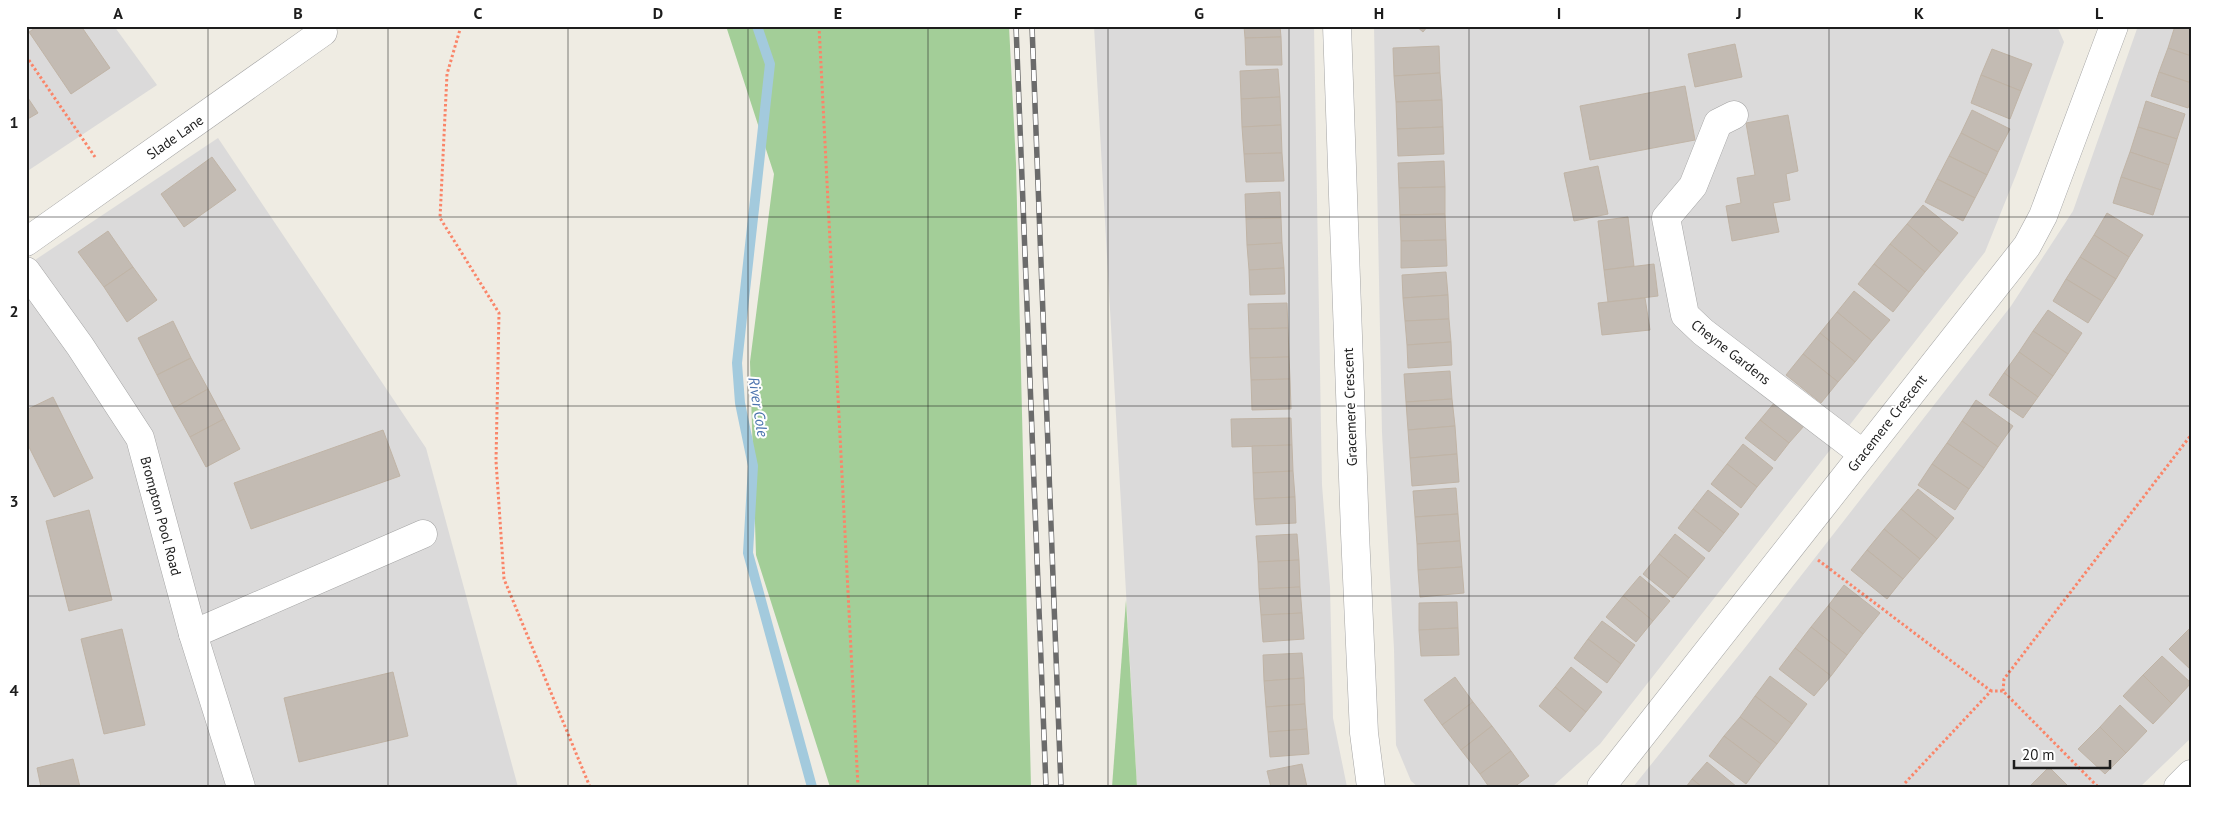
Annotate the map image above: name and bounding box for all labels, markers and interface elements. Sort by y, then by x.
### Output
text: A [113,3,123,23]
text: B [293,3,303,23]
text: C [474,3,483,23]
text: D [653,3,663,23]
text: E [834,3,842,23]
text: F [1014,3,1022,23]
text: G [1194,3,1204,23]
text: H [1374,3,1384,23]
text: I [1557,3,1561,23]
text: J [1735,3,1742,23]
text: K [1914,3,1924,23]
text: L [2095,3,2104,23]
street label: Slade Lane [143,111,207,163]
text: 1 [9,112,19,132]
text: 2 [9,301,19,321]
street label: Cheyne Gardens [1688,315,1774,389]
street label: Gracemere Crescent [1339,347,1361,467]
street label: Gracemere Crescent [1843,371,1931,475]
water label: River Cole [744,376,773,438]
street label: Brompton Pool Road [136,454,186,578]
text: 3 [9,491,19,511]
text: 4 [9,680,19,700]
scale bar [2014,738,2111,770]
text: 20 m [2022,745,2055,764]

